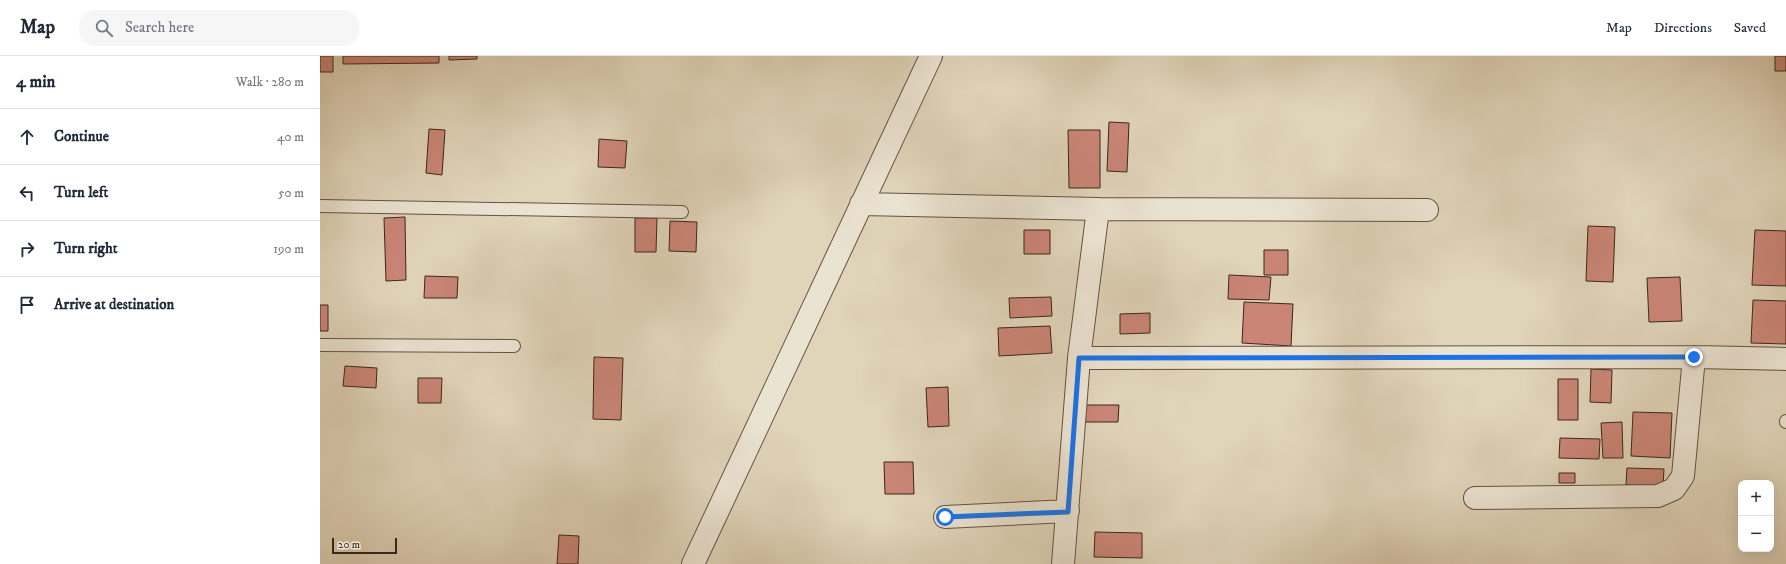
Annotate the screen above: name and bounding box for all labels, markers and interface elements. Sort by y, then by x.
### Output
search box [79,10,359,46]
text: Map [20,16,55,39]
icon: search [93,17,115,39]
text: Search here [125,18,194,37]
text: Map [1606,19,1632,37]
text: Directions [1654,19,1712,37]
text: Saved [1734,19,1766,37]
text: 4 min [16,71,55,93]
text: Walk · 280 m [236,74,304,90]
icon: ahead [16,126,38,148]
text: Continue [54,127,109,146]
text: 40 m [277,129,304,145]
icon: left [16,182,38,204]
text: Turn left [54,183,108,202]
text: 50 m [278,185,304,201]
icon: right [16,238,38,260]
text: Turn right [54,239,117,258]
text: 190 m [273,241,304,257]
icon: arrive [16,294,38,316]
text: Arrive at destination [54,295,174,314]
route end [1685,348,1703,366]
map controls [1738,480,1774,552]
button: + [1738,480,1774,516]
route start [936,508,954,526]
button: − [1738,516,1774,552]
scale bar [332,536,397,555]
text: 20 m [338,538,360,552]

